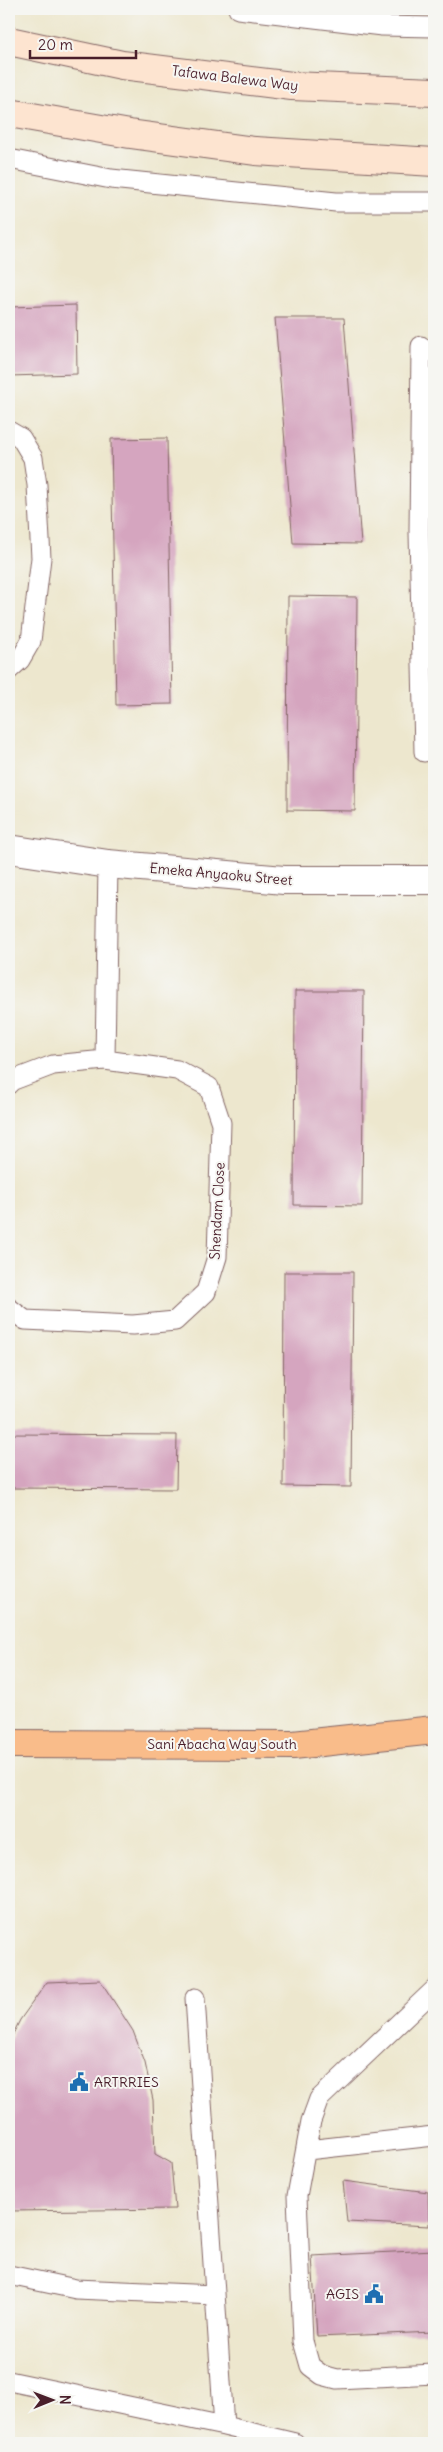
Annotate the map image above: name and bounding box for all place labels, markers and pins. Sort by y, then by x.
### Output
public building icon: ARTRRIES [68,2071,90,2093]
place label: ARTRRIES [94,2073,159,2091]
public building icon: AGIS [363,2283,385,2305]
place label: AGIS [326,2285,359,2303]

